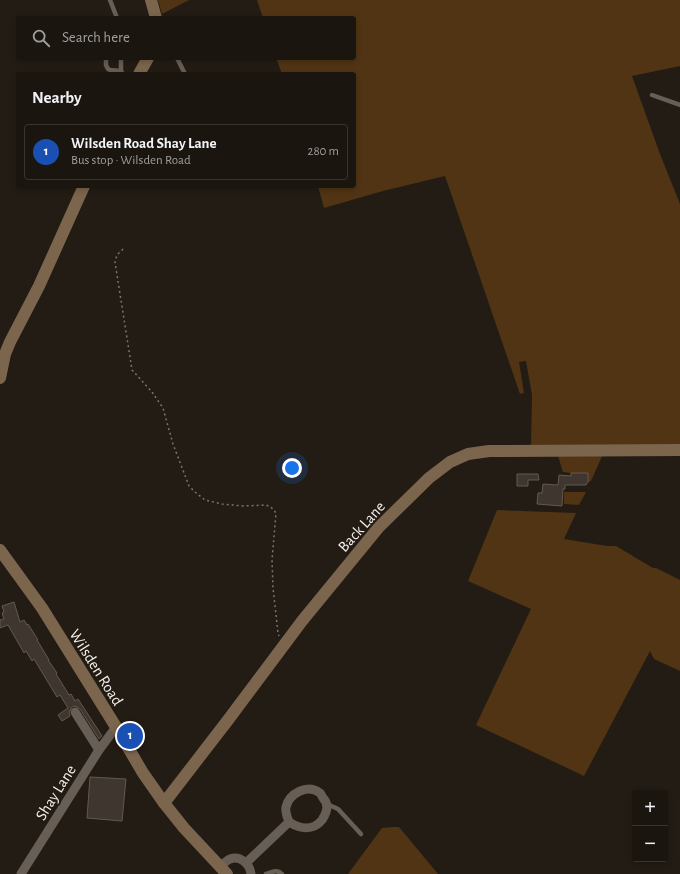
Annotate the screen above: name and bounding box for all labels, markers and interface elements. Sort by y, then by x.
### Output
search box [16,16,356,60]
icon: search [30,27,52,49]
text: Search here [62,30,130,45]
text: Nearby [32,89,82,106]
text: Wilsden Road Shay Lane [71,136,217,151]
text: 1 [44,145,48,158]
text: 280 m [308,145,339,158]
text: Bus stop · Wilsden Road [71,154,191,167]
your location [282,458,302,478]
street label: Back Lane [335,498,388,555]
street label: Wilsden Road [66,627,126,708]
pin: 1 [117,721,143,751]
street label: Shay Lane [33,762,80,824]
map controls [632,790,668,862]
button: + [632,790,668,826]
button: − [632,826,668,862]

